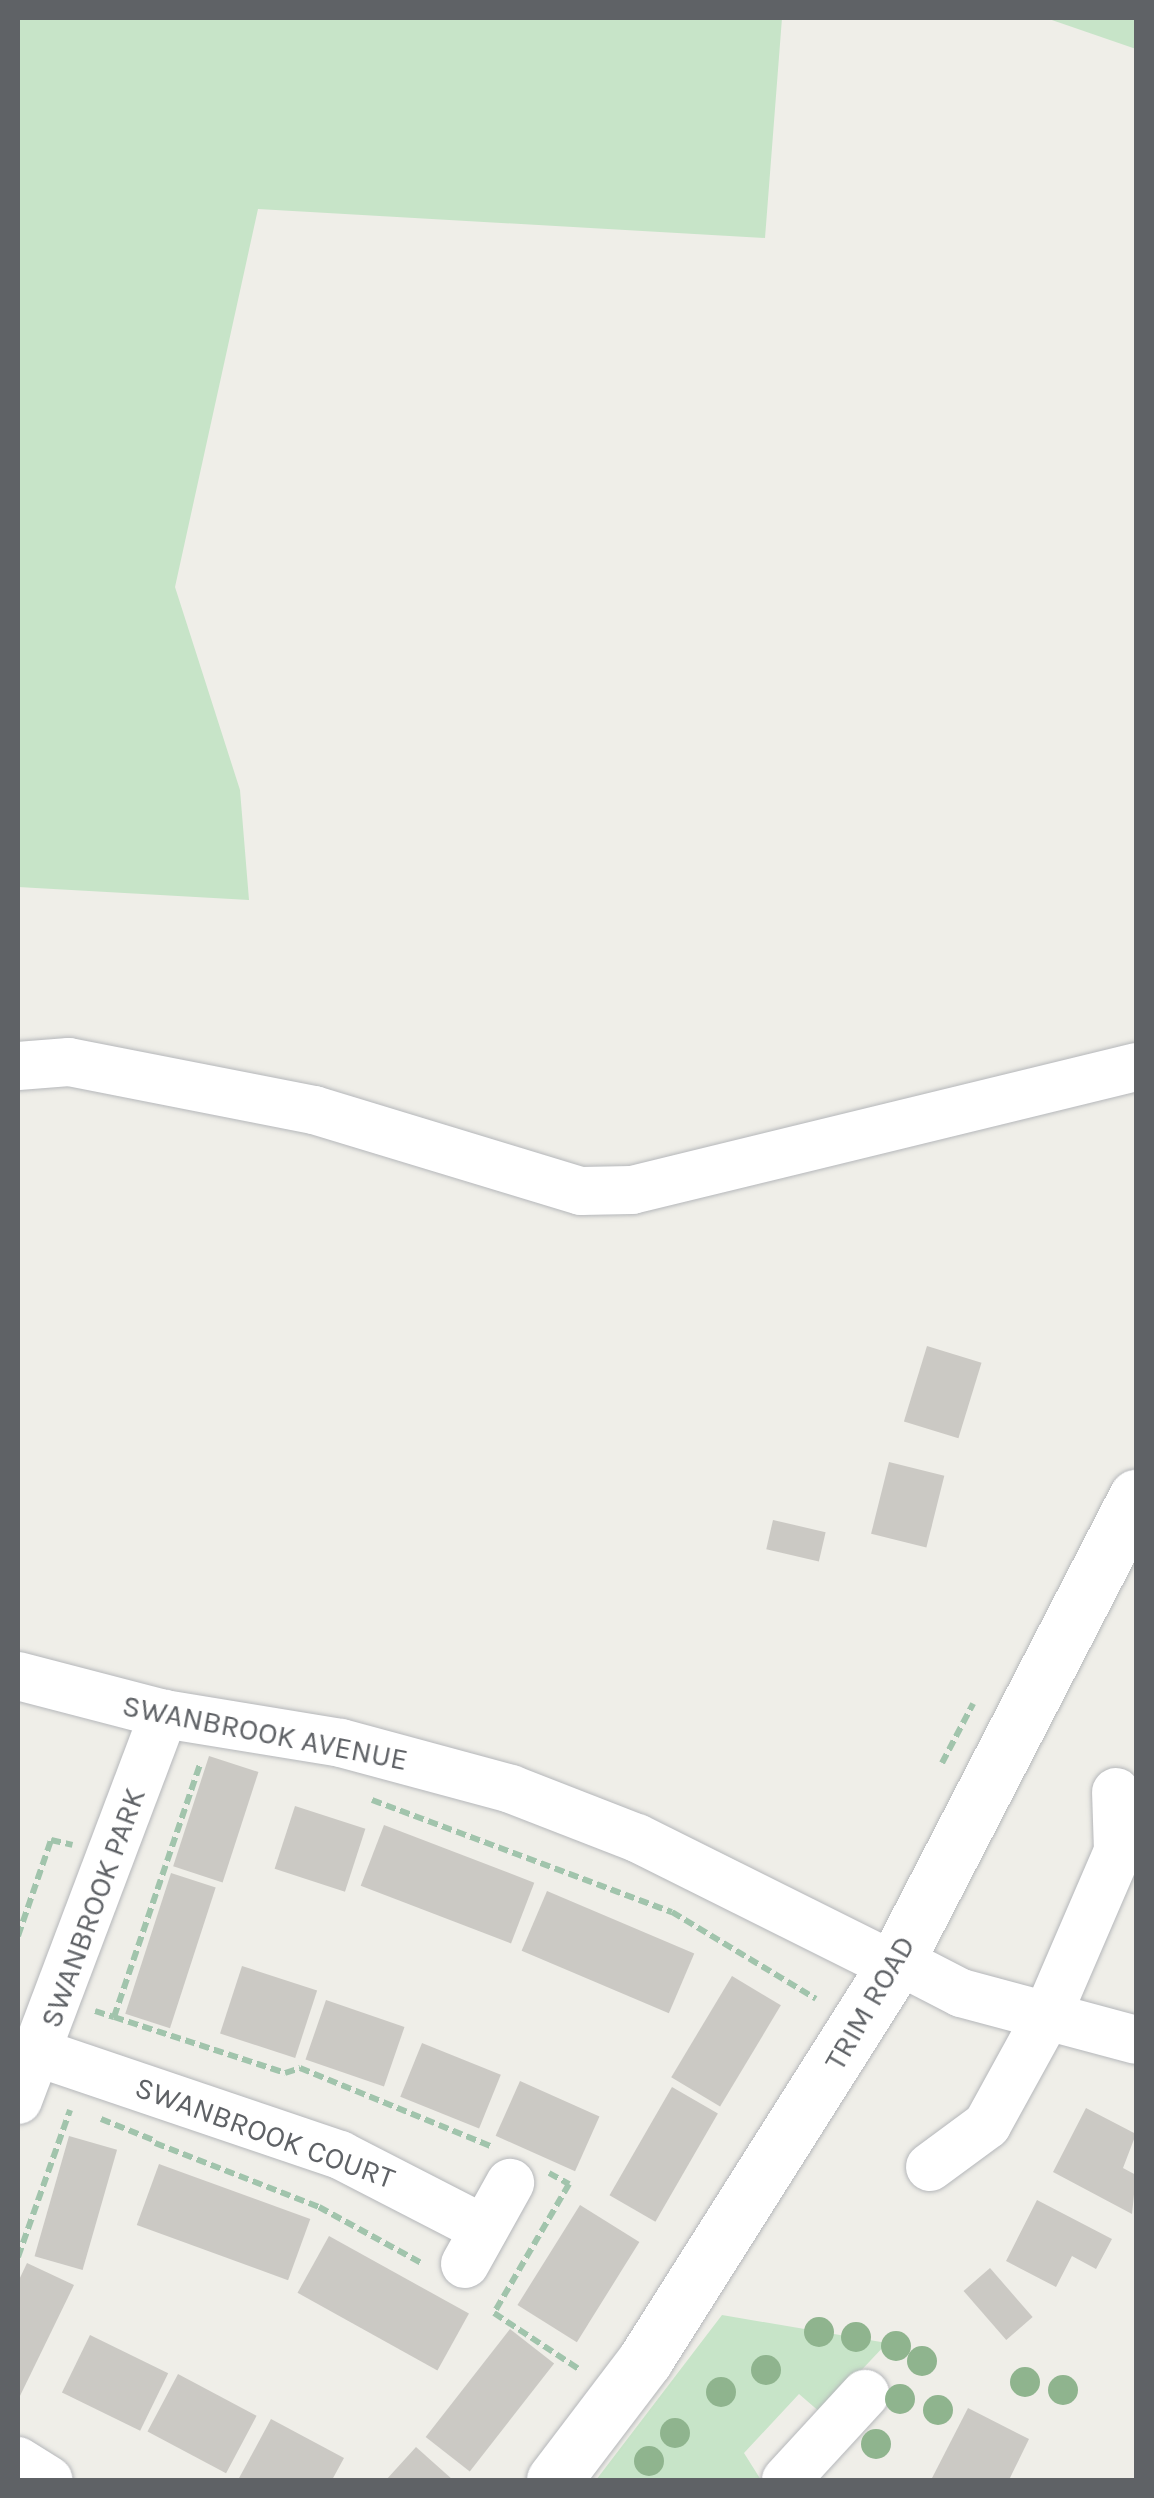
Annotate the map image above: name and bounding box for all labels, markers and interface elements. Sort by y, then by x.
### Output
street label: SWANBROOK AVENUE [119,1688,411,1778]
street label: SWANBROOK PARK [33,1783,153,2033]
street label: TRIM ROAD [817,1929,923,2077]
street label: SWANBROOK COURT [130,2069,400,2197]

